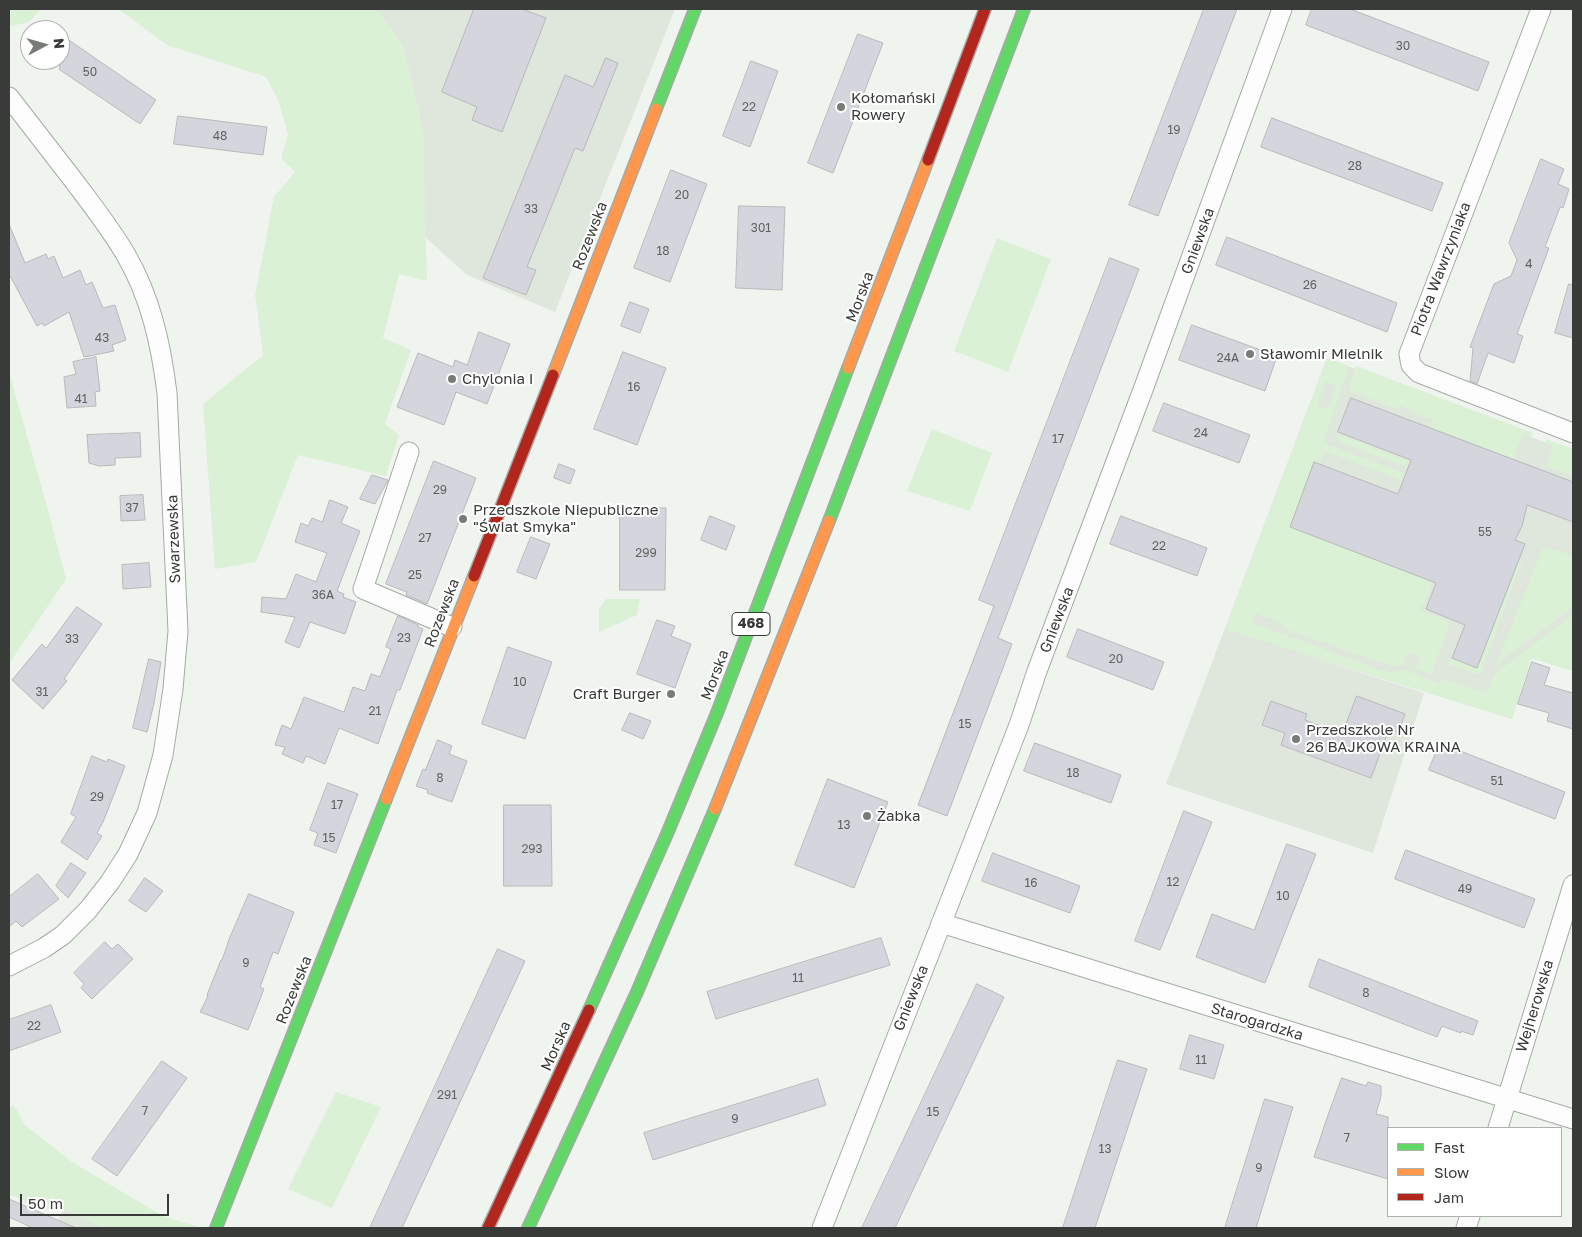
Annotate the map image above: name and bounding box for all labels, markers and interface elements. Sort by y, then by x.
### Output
north arrow [20,20,70,70]
text: N [50,37,68,50]
house number: 30 [1396,39,1410,53]
house number: 50 [83,65,97,79]
place label: Kołomański Rowery [851,89,936,124]
house number: 22 [742,100,756,114]
marker: Kołomański Rowery [835,101,847,113]
house number: 19 [1167,123,1181,137]
house number: 48 [213,129,227,143]
house number: 28 [1348,159,1362,173]
house number: 20 [675,188,689,202]
street label: Rozewska [569,199,611,273]
street label: Piotra Wawrzyniaka [1407,200,1475,338]
house number: 33 [524,202,538,216]
street label: Gniewska [1178,205,1218,277]
house number: 301 [751,221,771,235]
house number: 18 [656,244,670,258]
house number: 4 [1525,257,1533,271]
street label: Morska [842,269,878,325]
house number: 26 [1303,278,1317,292]
house number: 43 [95,331,109,345]
place label: Sławomir Mielnik [1260,345,1383,363]
marker: Sławomir Mielnik [1244,348,1256,360]
house number: 24A [1217,351,1239,365]
place label: Chylonia I [462,370,533,388]
marker: Chylonia I [446,373,458,385]
house number: 16 [627,380,641,394]
house number: 41 [74,392,88,406]
house number: 24 [1194,426,1208,440]
house number: 17 [1052,432,1064,446]
house number: 29 [433,483,447,497]
street label: Swarzewska [163,494,185,584]
house number: 37 [125,501,139,515]
place label: Przedszkole Niepubliczne "Świat Smyka" [473,501,658,536]
marker: Przedszkole Niepubliczne "Świat Smyka" [457,513,469,525]
house number: 55 [1478,525,1492,539]
house number: 27 [418,531,432,545]
house number: 22 [1152,539,1166,553]
house number: 299 [635,546,657,560]
house number: 25 [408,568,422,582]
street label: Rozewska [421,576,463,650]
street label: Gniewska [1036,584,1078,656]
house number: 36A [312,588,334,602]
road number: 468 [732,612,770,636]
house number: 23 [397,631,411,645]
house number: 33 [65,632,79,646]
street label: Morska [697,647,733,703]
house number: 20 [1109,652,1123,666]
house number: 10 [513,675,527,689]
house number: 31 [36,685,48,699]
place label: Craft Burger [573,685,661,703]
marker: Craft Burger [665,688,677,700]
house number: 21 [369,704,381,718]
house number: 15 [959,717,971,731]
place label: Przedszkole Nr 26 BAJKOWA KRAINA [1306,721,1461,756]
marker: Przedszkole Nr 26 BAJKOWA KRAINA [1290,733,1302,745]
house number: 18 [1066,766,1080,780]
house number: 8 [436,771,444,785]
house number: 51 [1491,774,1503,788]
house number: 29 [90,790,104,804]
house number: 17 [331,798,343,812]
place label: Żabka [877,807,920,825]
marker: Żabka [861,810,873,822]
house number: 13 [838,818,850,832]
house number: 15 [323,831,335,845]
house number: 293 [521,842,543,856]
house number: 12 [1167,875,1179,889]
house number: 16 [1024,876,1038,890]
house number: 49 [1458,882,1472,896]
house number: 10 [1276,889,1290,903]
street label: Rozewska [272,953,316,1027]
house number: 9 [242,956,250,970]
street label: Wejherowska [1512,958,1558,1054]
street label: Gniewska [890,963,932,1033]
house number: 11 [792,971,804,985]
house number: 8 [1362,986,1370,1000]
street label: Starogardzka [1209,999,1305,1045]
street label: Morska [537,1018,575,1074]
house number: 22 [27,1019,41,1033]
house number: 11 [1195,1053,1207,1067]
house number: 291 [437,1088,457,1102]
house number: 7 [142,1104,148,1118]
house number: 15 [927,1105,939,1119]
house number: 9 [731,1112,739,1126]
legend [1387,1127,1562,1217]
house number: 7 [1344,1131,1350,1145]
text: Fast [1434,1138,1465,1156]
house number: 13 [1099,1142,1111,1156]
house number: 9 [1255,1161,1263,1175]
text: Slow [1434,1163,1469,1181]
scale bar [22,1184,171,1216]
text: Jam [1434,1188,1464,1206]
text: 50 m [28,1194,63,1212]

